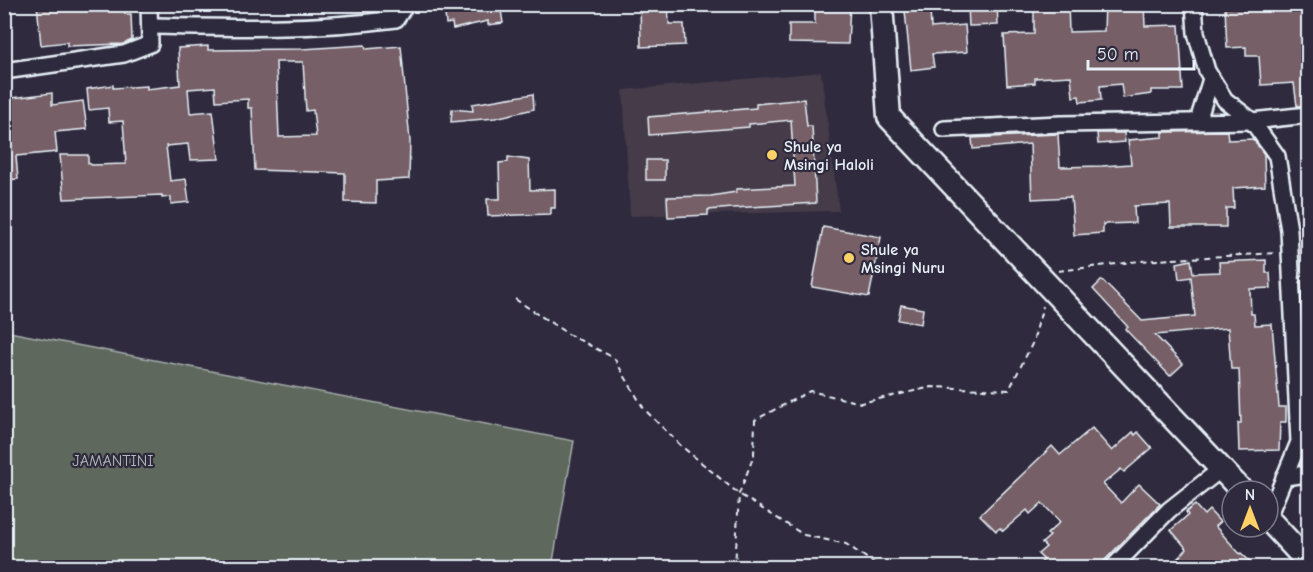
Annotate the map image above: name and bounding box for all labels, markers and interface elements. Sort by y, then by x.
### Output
scale bar [1088,33,1194,71]
text: 50 m [1097,44,1139,65]
place label: Shule ya Msingi Haloli [784,138,874,174]
marker: Shule ya Msingi Haloli [765,148,779,162]
place label: Shule ya Msingi Nuru [861,241,945,277]
marker: Shule ya Msingi Nuru [842,251,856,265]
park label: JAMANTINI [72,452,154,470]
north arrow [1220,479,1280,539]
text: N [1245,486,1255,504]

